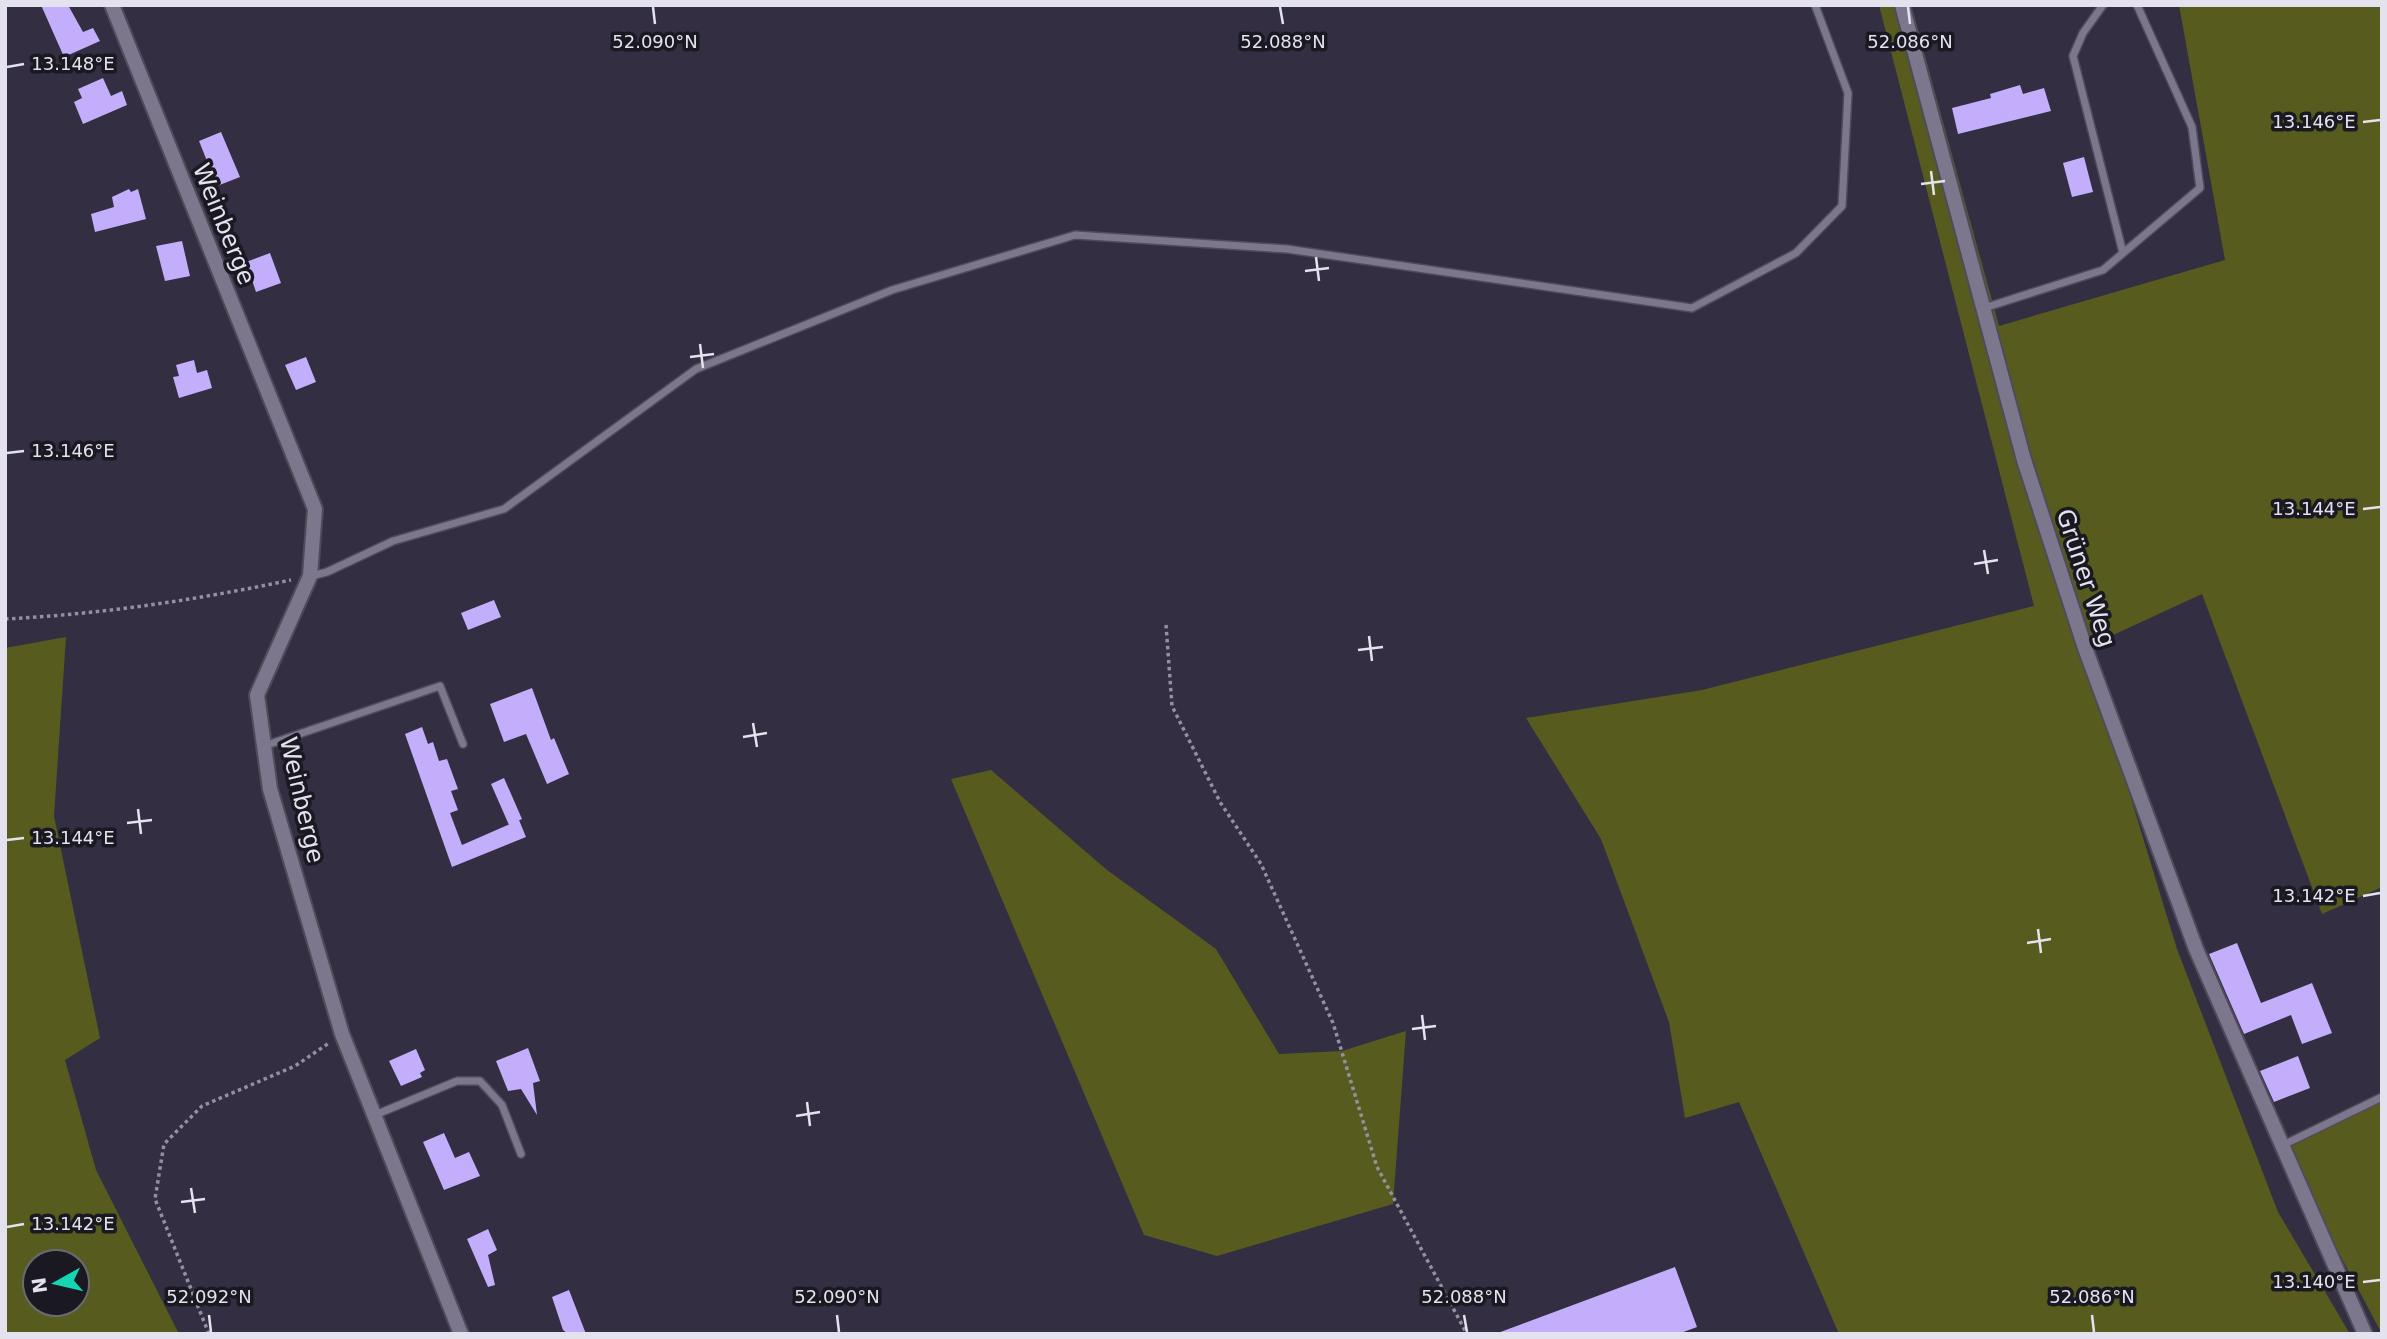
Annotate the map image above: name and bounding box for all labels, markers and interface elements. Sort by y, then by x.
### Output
text: 52.090°N [612,31,698,52]
text: 52.088°N [1240,31,1326,52]
text: 52.086°N [1867,31,1953,52]
text: 13.148°E [31,53,115,74]
text: 13.146°E [2272,111,2356,132]
street label: Weinberge [187,159,261,289]
text: 13.146°E [31,440,115,461]
text: 13.144°E [2272,498,2356,519]
street label: Grüner Weg [2051,505,2121,651]
street label: Weinberge [274,734,330,866]
text: 13.144°E [31,827,115,848]
text: 13.142°E [2272,885,2356,906]
text: 13.142°E [31,1213,115,1234]
north arrow [21,1248,91,1318]
text: 13.140°E [2272,1271,2356,1292]
text: N [27,1276,51,1295]
text: 52.092°N [166,1286,252,1307]
text: 52.090°N [794,1286,880,1307]
text: 52.088°N [1421,1286,1507,1307]
text: 52.086°N [2049,1286,2135,1307]

